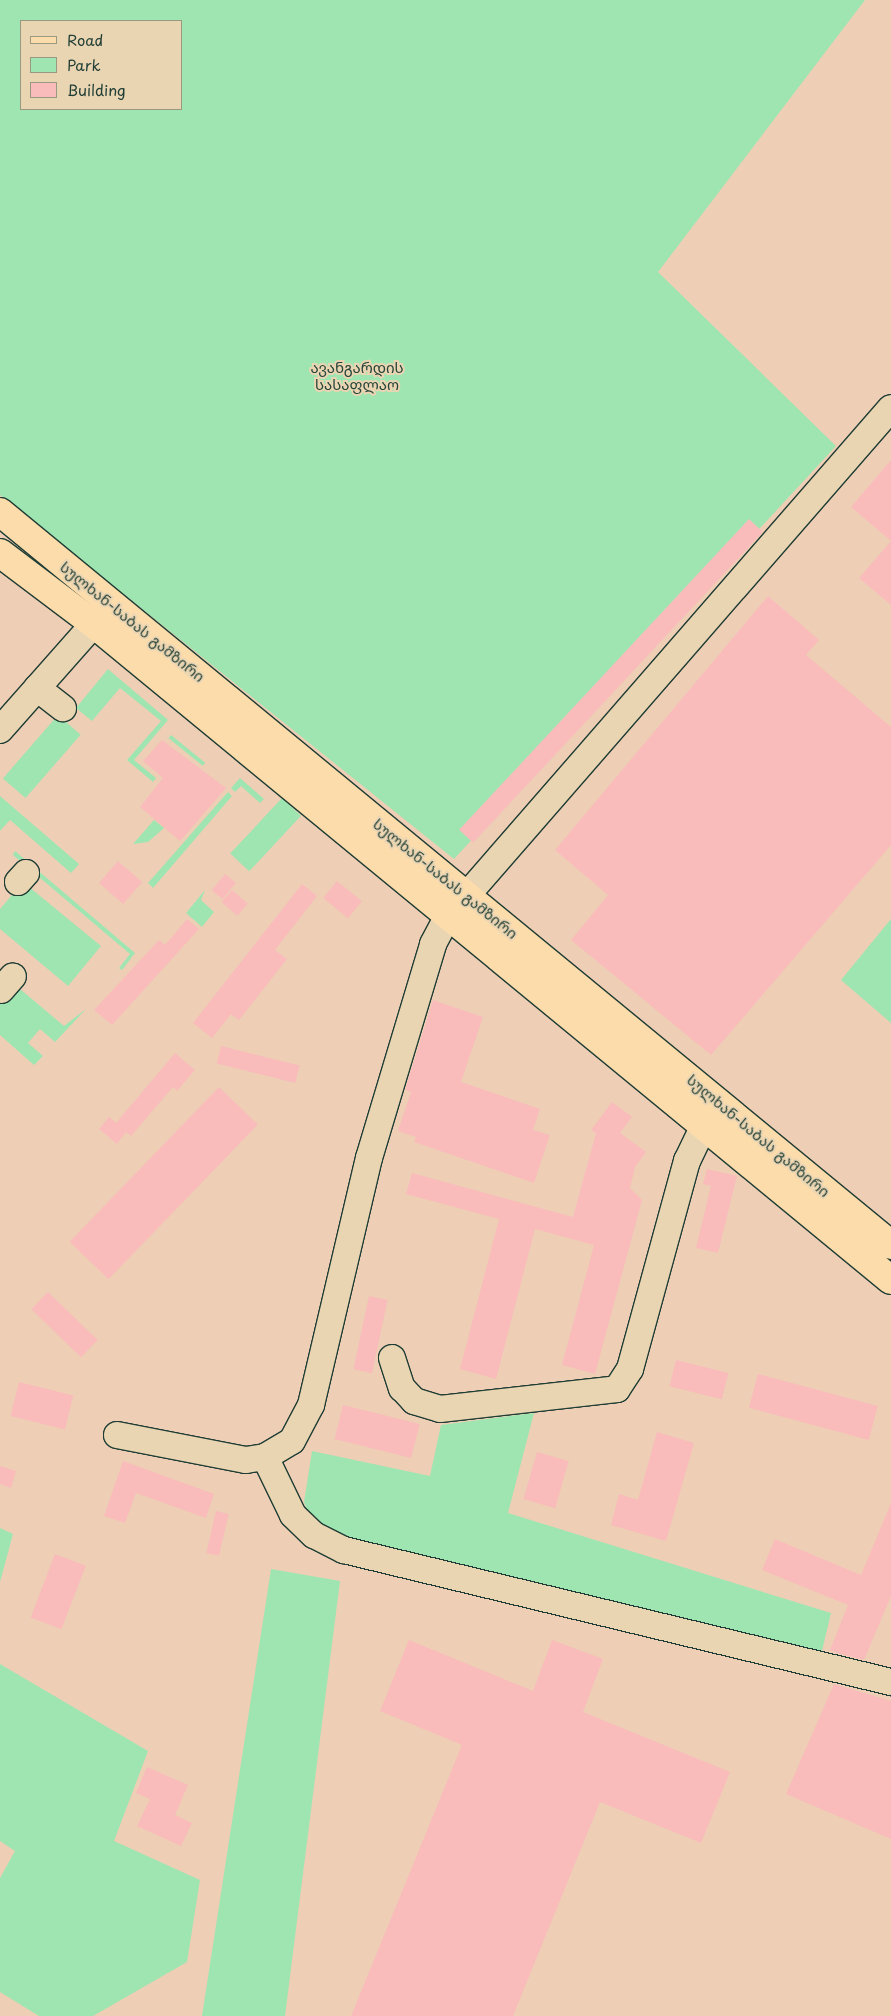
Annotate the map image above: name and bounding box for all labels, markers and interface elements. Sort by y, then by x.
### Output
legend [20,20,182,110]
text: Road [67,28,103,51]
text: Park [67,53,101,76]
text: Building [67,78,126,101]
park label: ავანგარდის სასაფლაო [310,357,404,392]
street label: სულხან-საბას გამზირი [57,557,209,685]
street label: სულხან-საბას გამზირი [370,814,522,942]
street label: სულხან-საბას გამზირი [684,1070,834,1200]

